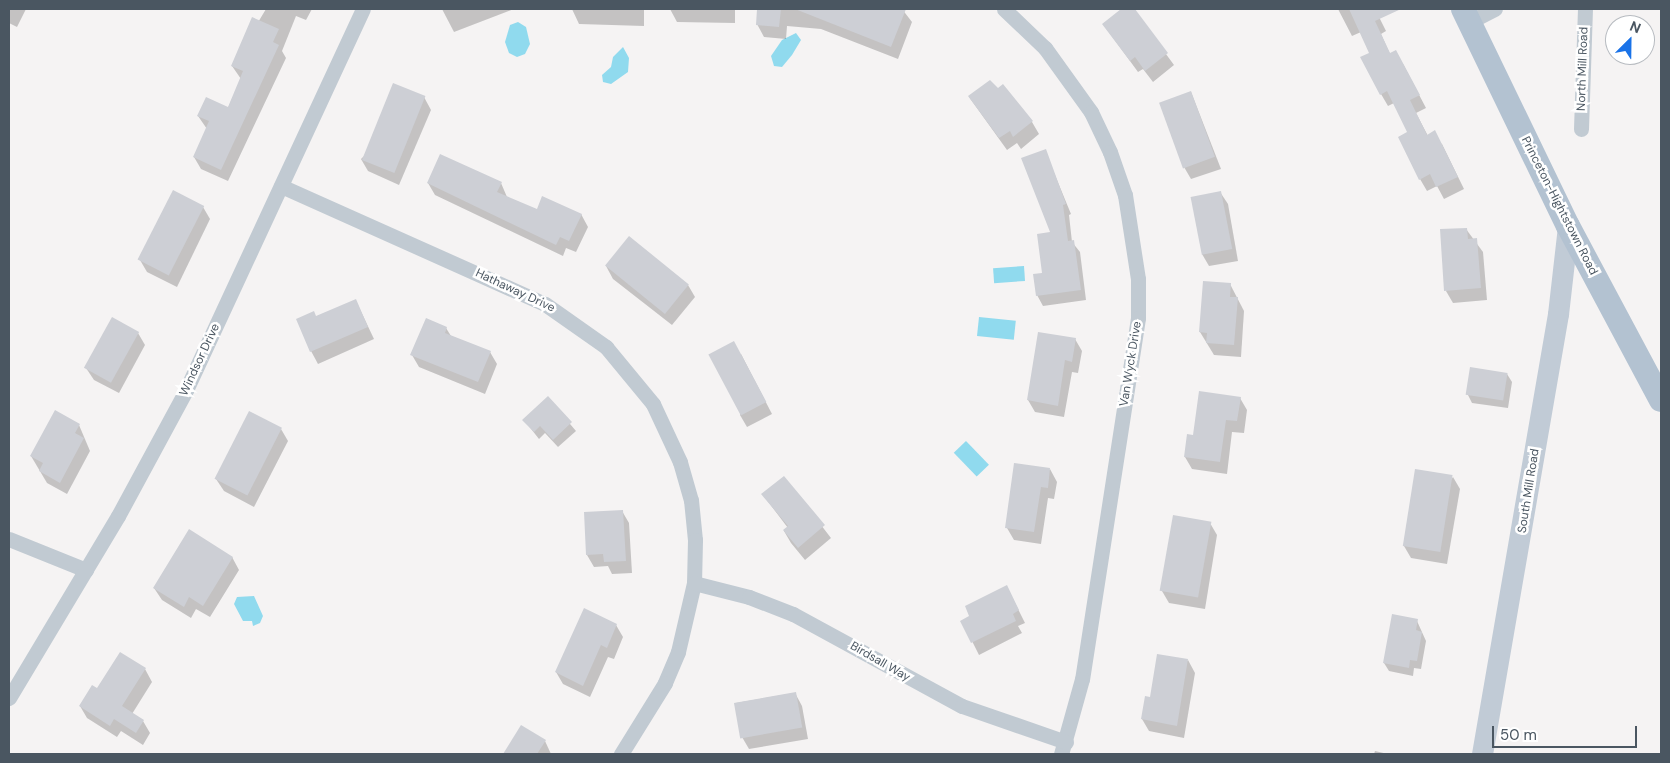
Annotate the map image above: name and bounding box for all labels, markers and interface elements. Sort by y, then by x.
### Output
north arrow [1605,15,1655,65]
text: N [1627,17,1644,37]
street label: North Mill Road [1574,27,1592,111]
street label: Princeton-Hightstown Road [1518,134,1600,278]
street label: Hathaway Drive [473,266,557,316]
street label: Van Wyck Drive [1117,320,1145,408]
street label: Windsor Drive [177,322,223,398]
street label: South Mill Road [1515,448,1543,534]
street label: Birdsall Way [847,639,913,685]
scale bar [1495,716,1640,748]
text: 50 m [1500,725,1537,745]

